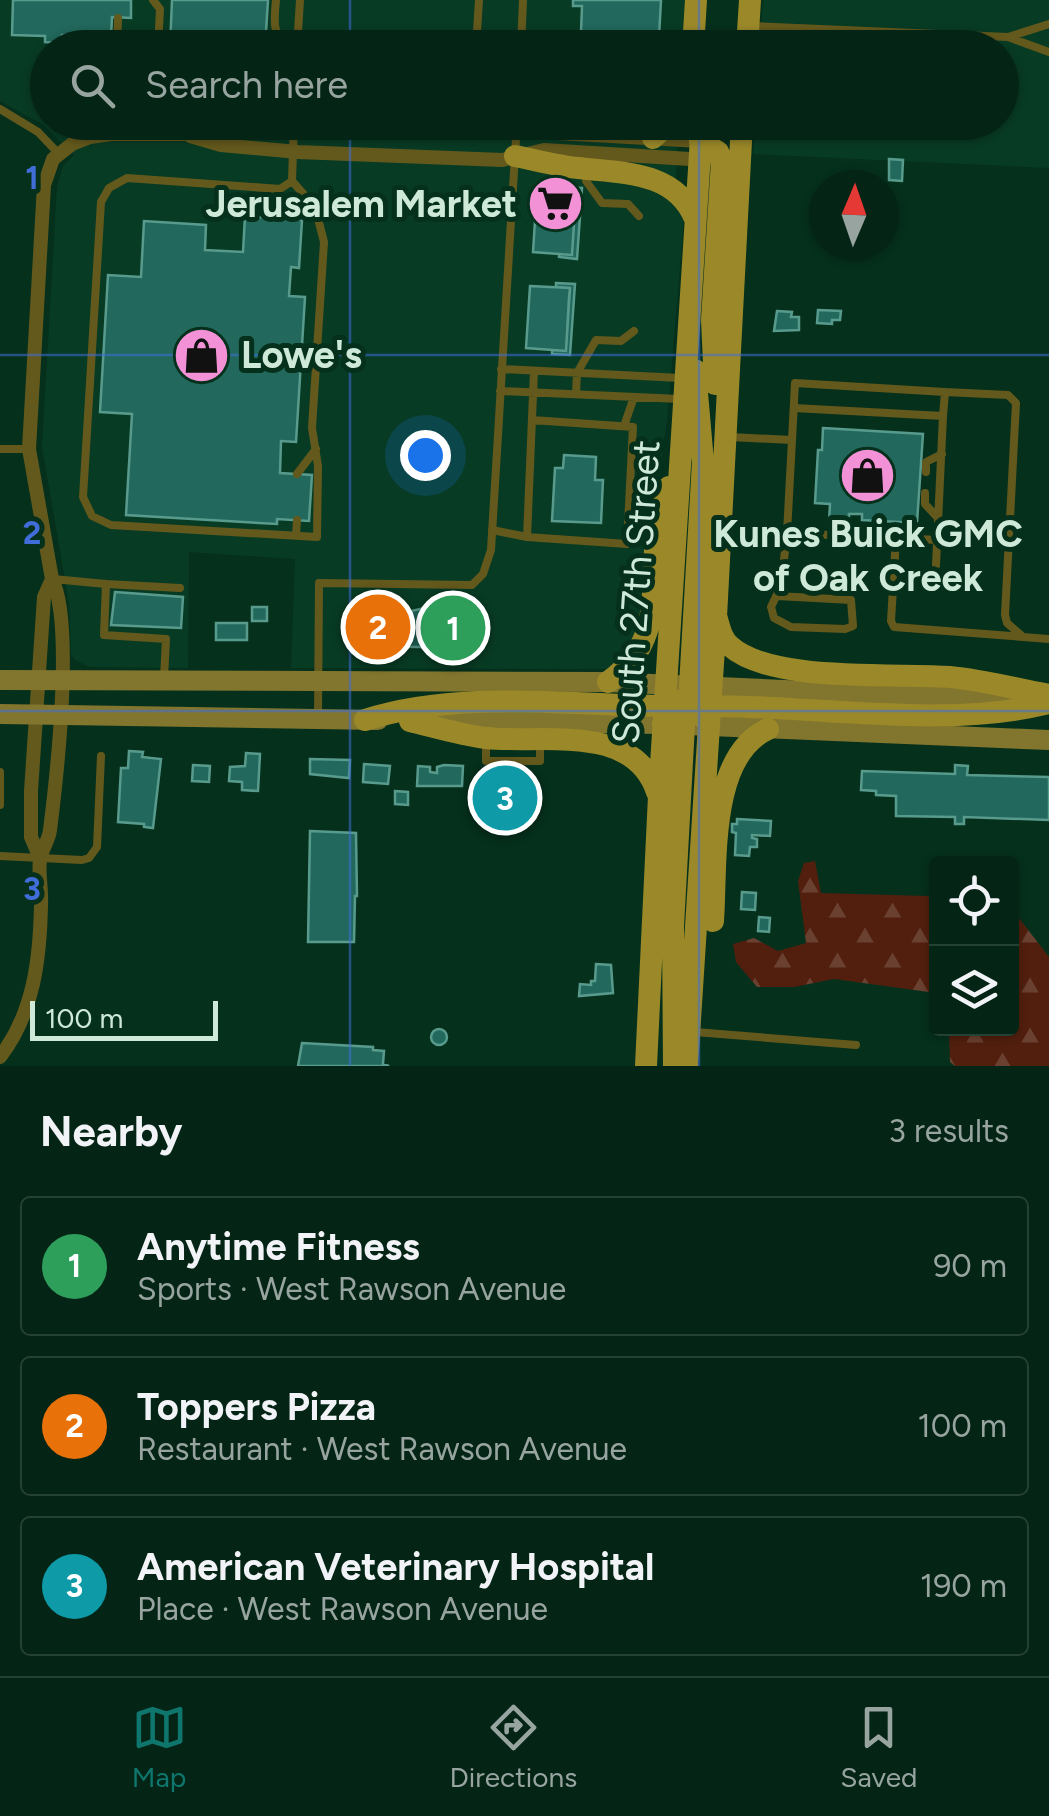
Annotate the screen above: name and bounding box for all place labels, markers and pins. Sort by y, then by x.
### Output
supermarket icon: Jerusalem Market [526,174,586,234]
place label: Jerusalem Market [205,181,517,227]
shop icon: Lowe's [172,325,232,385]
place label: Lowe's [241,332,362,378]
shop icon: Kunes Buick GMC of Oak Creek [838,446,898,506]
place label: Kunes Buick GMC of Oak Creek [713,511,1023,601]
pin: 2 [346,590,410,664]
pin: 1 [420,590,486,666]
pin: 3 [472,760,538,836]

